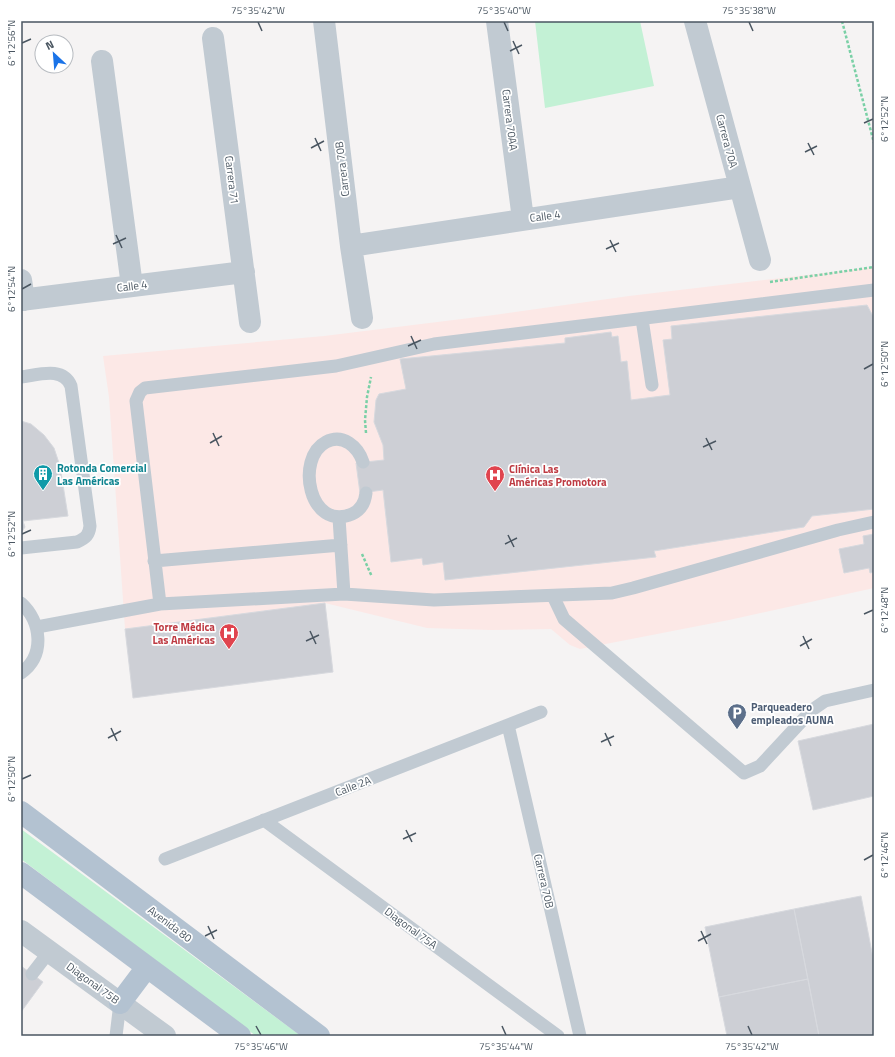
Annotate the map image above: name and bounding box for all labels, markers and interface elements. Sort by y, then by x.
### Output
text: 75°35'42"W [231,3,285,18]
text: 75°35'40"W [477,3,531,18]
text: 75°35'38"W [722,3,776,18]
text: 6°12'56"N [4,20,19,66]
north arrow [34,34,74,74]
text: N [43,36,57,54]
street label: Carrera 70AA [498,88,522,152]
text: 6°12'52"N [877,96,892,142]
street label: Carrera 70A [712,112,742,170]
street label: Carrera 70B [331,140,353,197]
street label: Carrera 71 [221,155,243,205]
street label: Calle 4 [529,206,561,226]
text: 6°12'54"N [4,266,19,312]
street label: Calle 4 [116,276,148,296]
text: 6°12'50"N [877,341,892,387]
place label: Rotonda Comercial Las Américas [57,460,147,489]
place label: Clínica Las Américas Promotora [509,461,607,490]
building icon: Rotonda Comercial Las Américas [32,463,54,491]
hospital icon: Clínica Las Américas Promotora [484,464,506,492]
text: 6°12'52"N [4,511,19,557]
text: 6°12'48"N [877,587,892,633]
place label: Torre Médica Las Américas [152,619,215,648]
hospital icon: Torre Médica Las Américas [218,622,240,650]
place label: Parqueadero empleados AUNA [751,699,834,728]
parking icon: Parqueadero empleados AUNA [726,702,748,730]
text: 6°12'50"N [4,756,19,802]
street label: Calle 2A [333,772,374,800]
text: 6°12'46"N [877,832,892,878]
street label: Carrera 70B [530,852,558,910]
street label: Avenida 80 [145,902,195,946]
street label: Diagonal 75A [381,903,441,953]
street label: Diagonal 75B [63,958,123,1008]
text: 75°35'46"W [234,1039,288,1054]
text: 75°35'44"W [479,1039,533,1054]
text: 75°35'42"W [725,1039,779,1054]

